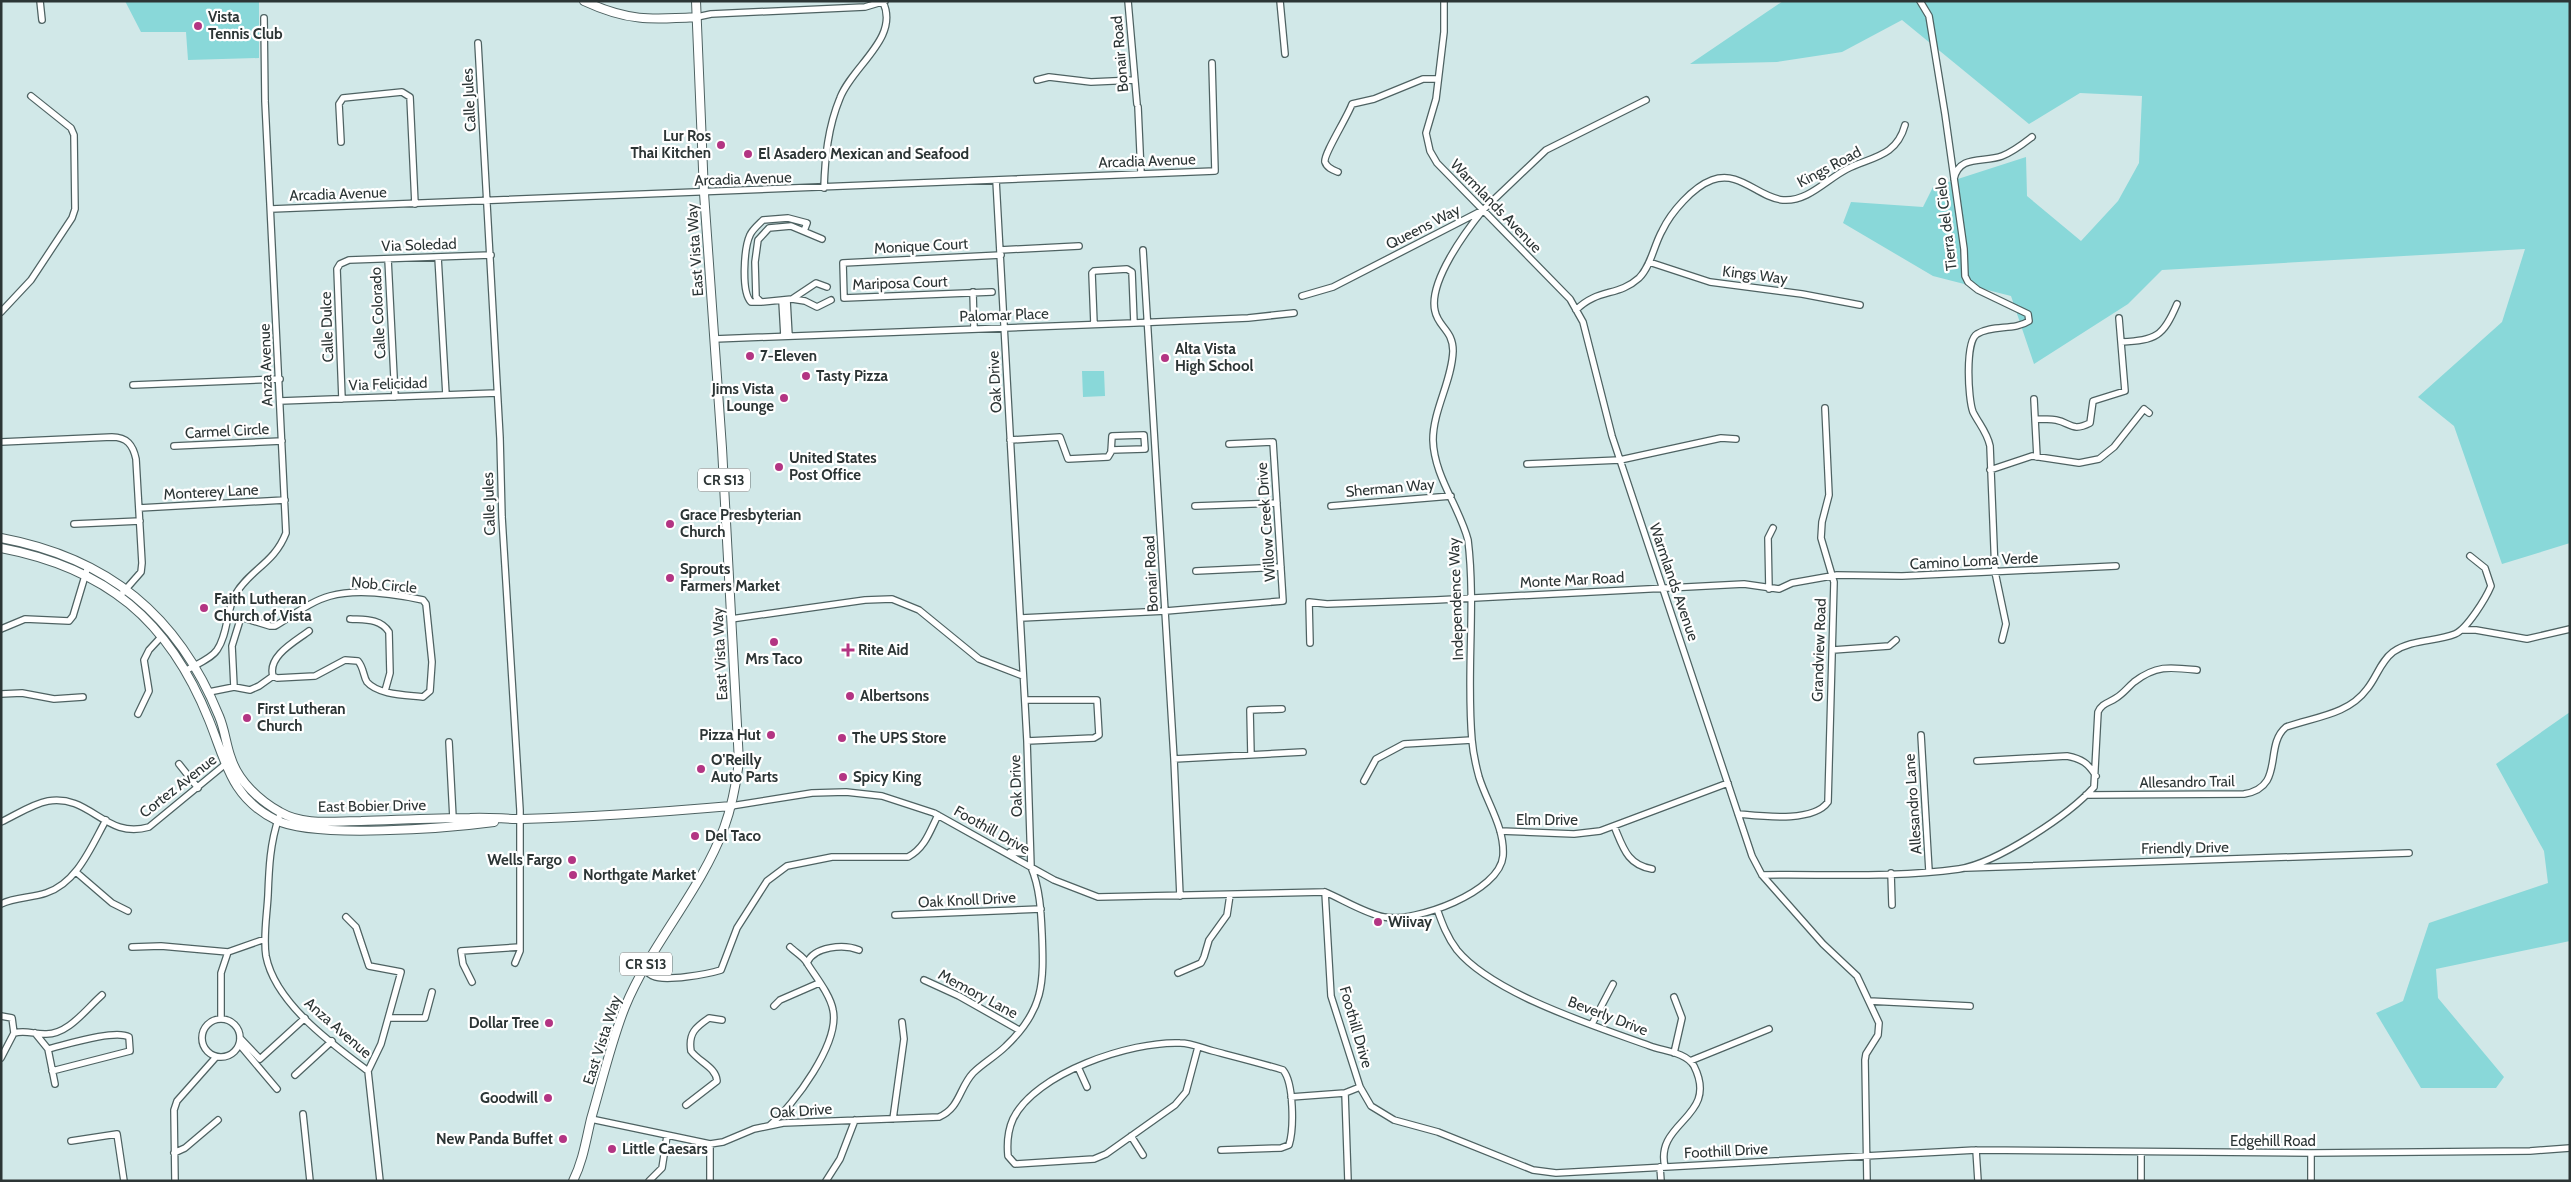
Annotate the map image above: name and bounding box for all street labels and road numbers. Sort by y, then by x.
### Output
street label: Bonair Road [1108,15,1132,93]
street label: Calle Jules [458,68,480,132]
street label: Kings Road [1794,143,1864,191]
street label: Arcadia Avenue [1098,150,1196,172]
street label: Warmlands Avenue [1447,155,1546,257]
street label: Arcadia Avenue [694,168,792,190]
street label: Tierra del Cielo [1931,176,1961,272]
street label: Arcadia Avenue [289,183,387,205]
street label: Queens Way [1383,200,1463,253]
street label: East Vista Way [683,203,707,297]
street label: Via Soledad [381,235,457,255]
street label: Monique Court [874,235,968,257]
street label: Kings Way [1721,262,1789,288]
street label: Calle Colorado [367,267,389,359]
street label: Mariposa Court [852,272,948,294]
street label: Calle Dulce [317,291,337,363]
street label: Palomar Place [959,304,1049,326]
street label: Anza Avenue [256,323,276,407]
street label: Oak Drive [984,350,1006,414]
street label: Via Felicidad [348,374,428,394]
street label: Carmel Circle [184,420,270,442]
street label: Willow Creek Drive [1253,461,1279,582]
road number: CR S13 [698,468,750,492]
street label: Calle Jules [479,472,499,536]
street label: Sherman Way [1345,475,1436,501]
street label: Monterey Lane [163,481,259,503]
street label: Warmlands Avenue [1645,521,1703,644]
street label: Bonair Road [1140,535,1162,613]
street label: Independence Way [1445,537,1467,661]
street label: Camino Loma Verde [1909,549,2039,573]
street label: Monte Mar Road [1519,568,1625,592]
street label: Nob Circle [350,573,418,597]
street label: Grandview Road [1808,598,1830,702]
street label: East Vista Way [709,607,731,701]
street label: Cortez Avenue [136,750,220,822]
street label: Allesandro Lane [1900,753,1925,855]
street label: Oak Drive [1006,754,1026,817]
street label: Allesandro Trail [2139,772,2235,792]
street label: East Bobier Drive [318,796,427,816]
street label: Foothill Drive [951,802,1033,858]
street label: Elm Drive [1516,811,1578,829]
street label: Friendly Drive [2141,838,2229,858]
street label: Oak Knoll Drive [918,888,1017,912]
road number: CR S13 [620,952,672,976]
street label: Memory Lane [935,965,1021,1023]
street label: Foothill Drive [1336,984,1376,1070]
street label: Beverly Drive [1565,992,1651,1040]
street label: East Vista Way [579,993,625,1087]
street label: Anza Avenue [301,994,375,1062]
street label: Oak Drive [769,1100,833,1122]
street label: Edgehill Road [2230,1132,2316,1150]
street label: Foothill Drive [1684,1140,1769,1162]

